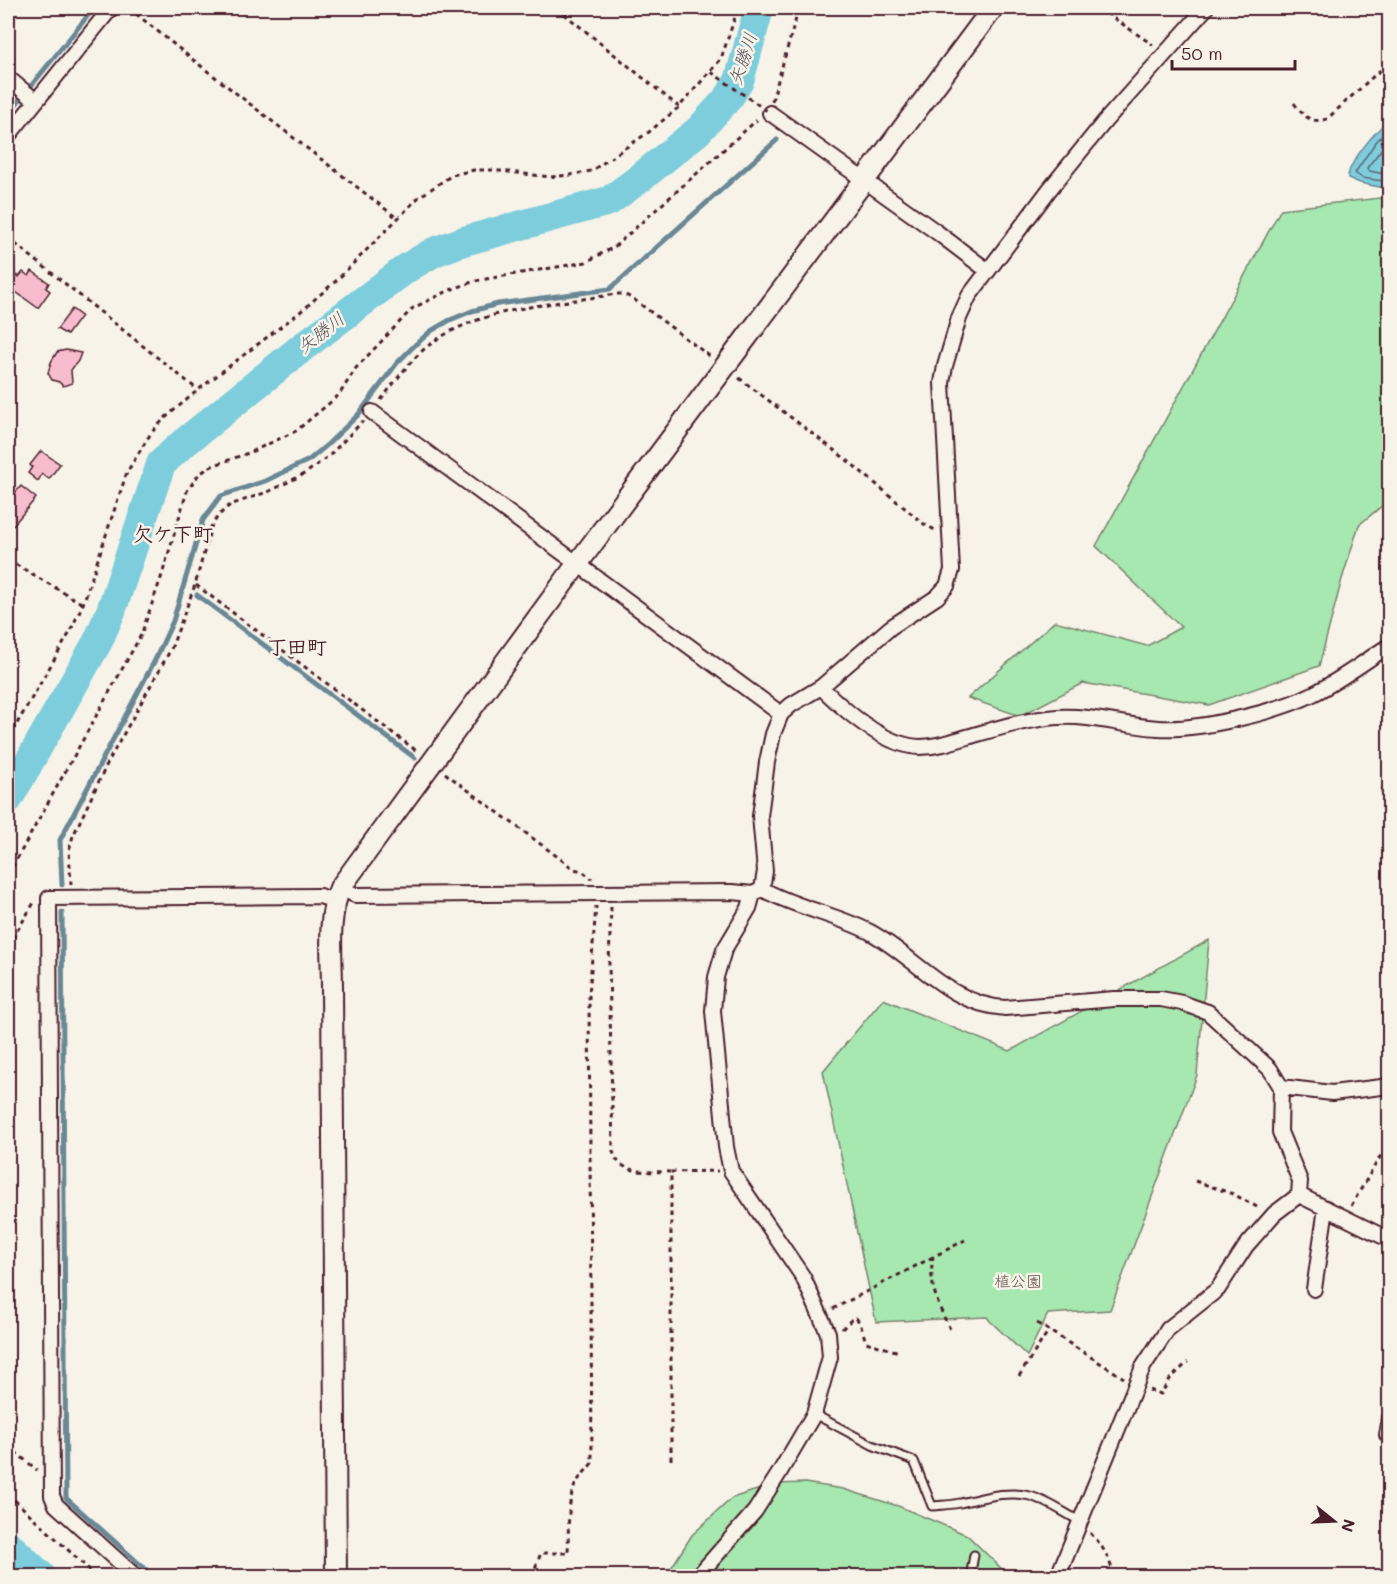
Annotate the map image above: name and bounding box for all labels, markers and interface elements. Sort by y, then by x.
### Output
water label: 矢勝川 [722,29,762,88]
scale bar [1172,33,1295,71]
text: 50 m [1181,41,1223,65]
water label: 矢勝川 [292,306,349,358]
district label: 欠ケ下町 [133,520,213,546]
district label: 丁田町 [267,633,327,659]
park label: 植公園 [994,1270,1042,1291]
north arrow [1304,1491,1364,1551]
text: N [1337,1517,1361,1535]

